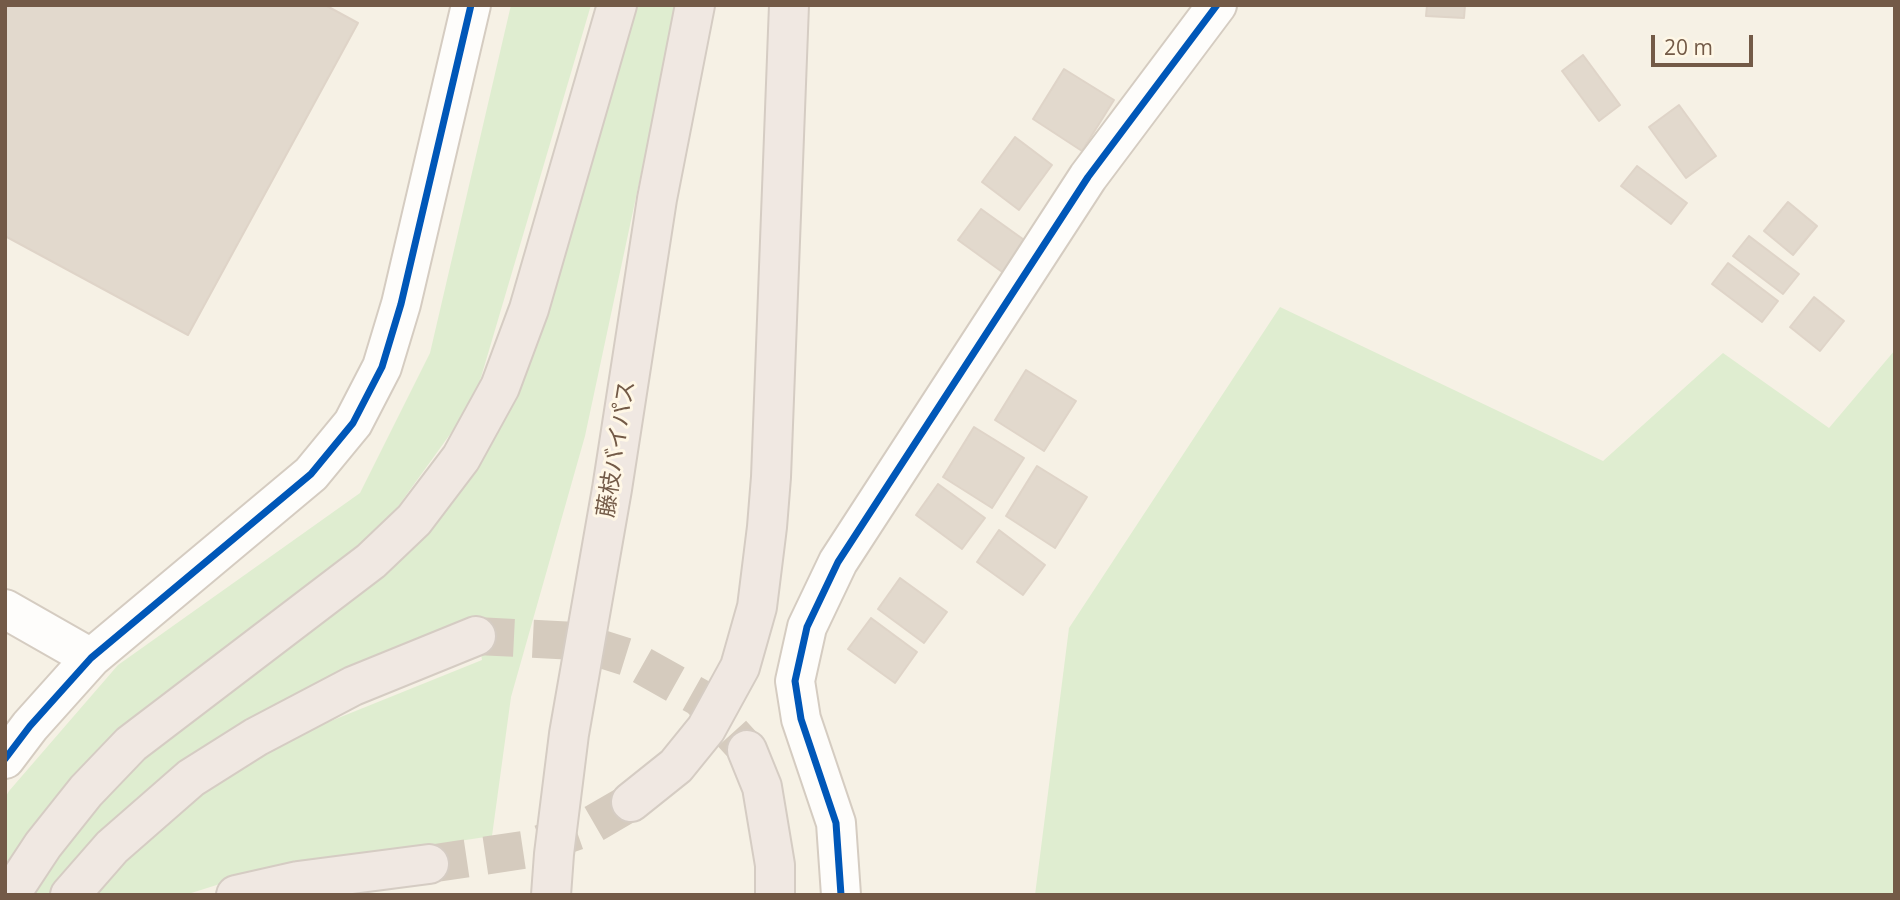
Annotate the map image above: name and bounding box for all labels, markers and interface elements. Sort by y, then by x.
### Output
scale bar [1655,21,1756,65]
text: 20 m [1664,33,1713,61]
street label: 藤枝バイパス [593,379,641,519]

